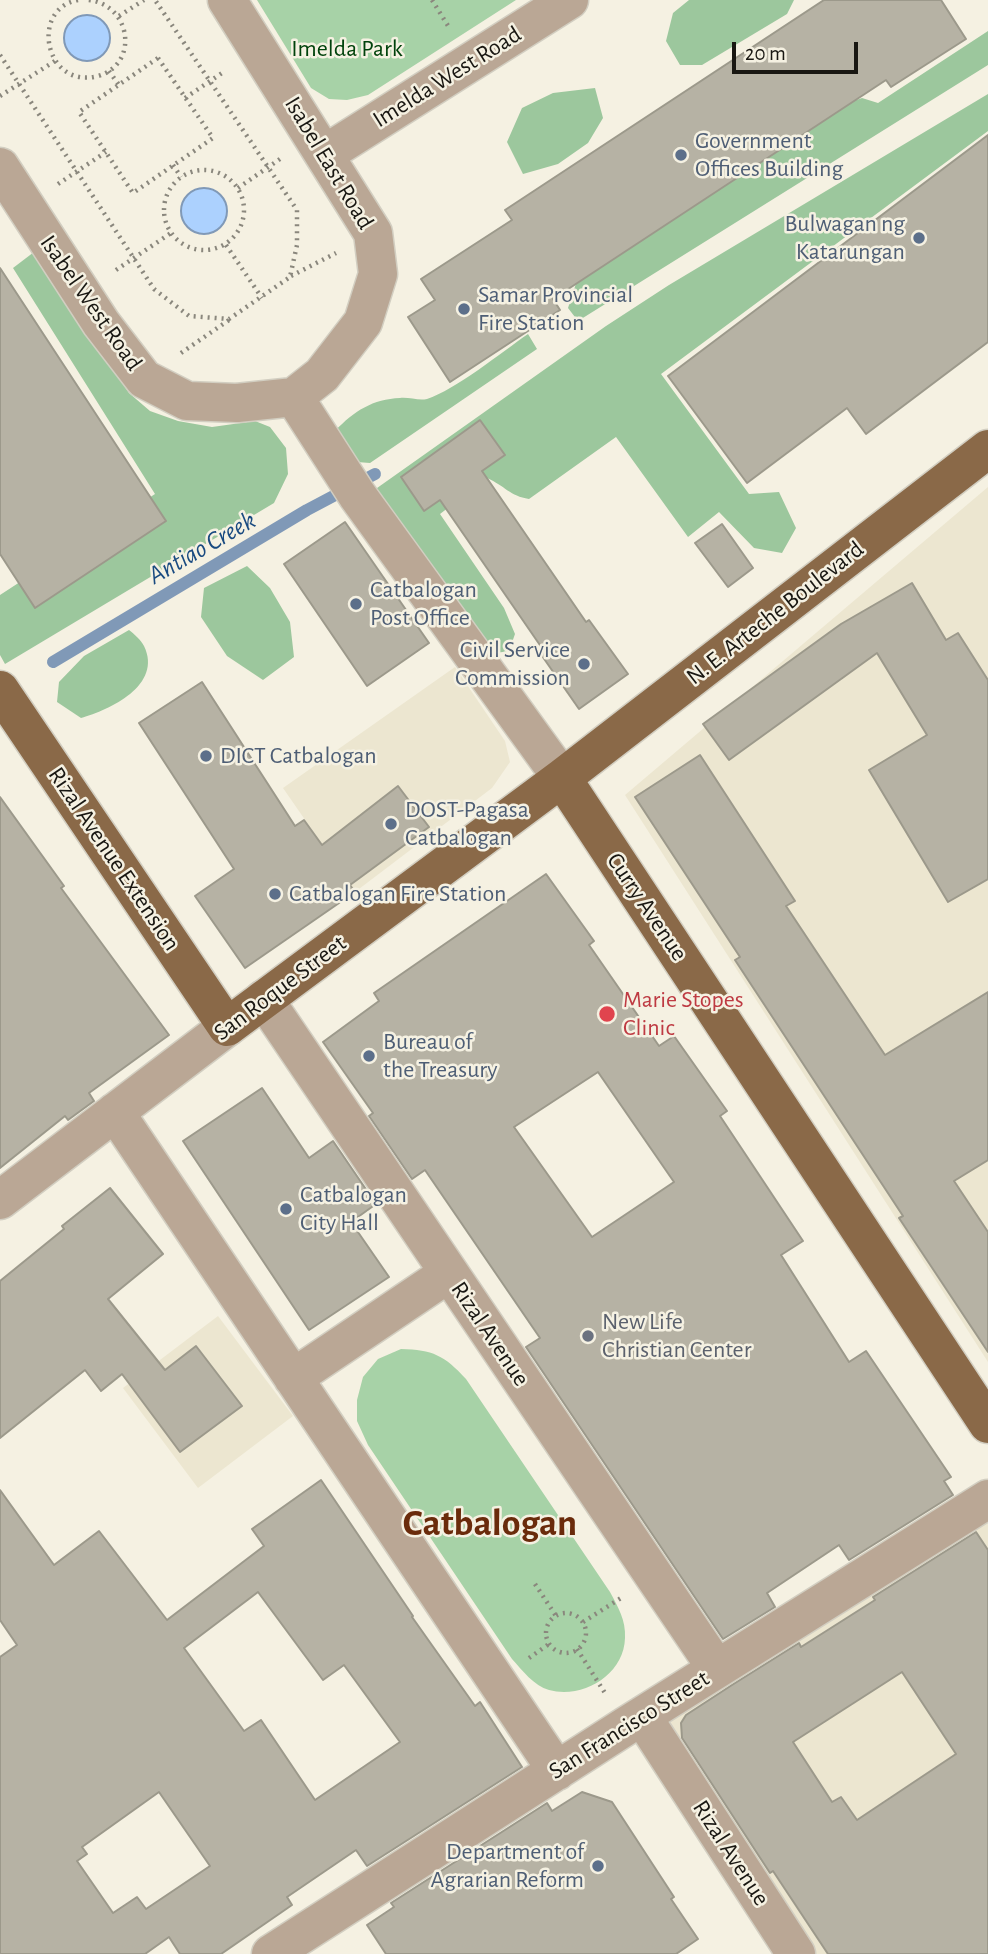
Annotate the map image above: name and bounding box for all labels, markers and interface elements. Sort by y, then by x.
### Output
street label: Imelda West Road [367,20,527,134]
scale bar [736,28,862,72]
park label: Imelda Park [291,35,403,63]
text: 20 m [745,43,786,64]
street label: Isabel East Road [278,91,380,235]
place label: Government Offices Building [695,127,843,183]
marker: Government Offices Building [673,147,689,163]
place label: Bulwagan ng Katarungan [784,210,905,266]
street label: Isabel West Road [34,230,148,376]
marker: Bulwagan ng Katarungan [911,230,927,246]
place label: Samar Provincial Fire Station [478,281,633,337]
marker: Samar Provincial Fire Station [456,301,472,317]
water label: Antiao Creek [143,505,261,591]
street label: N. E. Arteche Boulevard [681,535,869,691]
place label: Catbalogan Post Office [370,576,477,632]
marker: Catbalogan Post Office [348,596,364,612]
place label: Civil Service Commission [455,636,570,692]
marker: Civil Service Commission [576,656,592,672]
place label: DICT Catbalogan [220,742,377,770]
marker: DICT Catbalogan [198,748,214,764]
street label: Rizal Avenue Extension [42,762,186,956]
place label: DOST-Pagasa Catbalogan [405,796,529,852]
marker: DOST-Pagasa Catbalogan [383,816,399,832]
street label: Curry Avenue [600,847,694,967]
place label: Catbalogan Fire Station [289,880,506,908]
marker: Catbalogan Fire Station [267,886,283,902]
street label: San Roque Street [208,929,352,1047]
place label: Marie Stopes Clinic [623,986,744,1042]
marker: Marie Stopes Clinic [597,1004,617,1024]
place label: Bureau of the Treasury [383,1028,497,1084]
marker: Bureau of the Treasury [361,1048,377,1064]
place label: Catbalogan City Hall [300,1181,407,1237]
marker: Catbalogan City Hall [278,1201,294,1217]
street label: Rizal Avenue [445,1276,535,1392]
place label: New Life Christian Center [602,1308,751,1364]
marker: New Life Christian Center [580,1328,596,1344]
district label: Catbalogan [403,1501,577,1547]
street label: San Francisco Street [543,1664,715,1786]
street label: Rizal Avenue [686,1795,776,1911]
place label: Department of Agrarian Reform [430,1838,584,1894]
marker: Department of Agrarian Reform [590,1858,606,1874]

